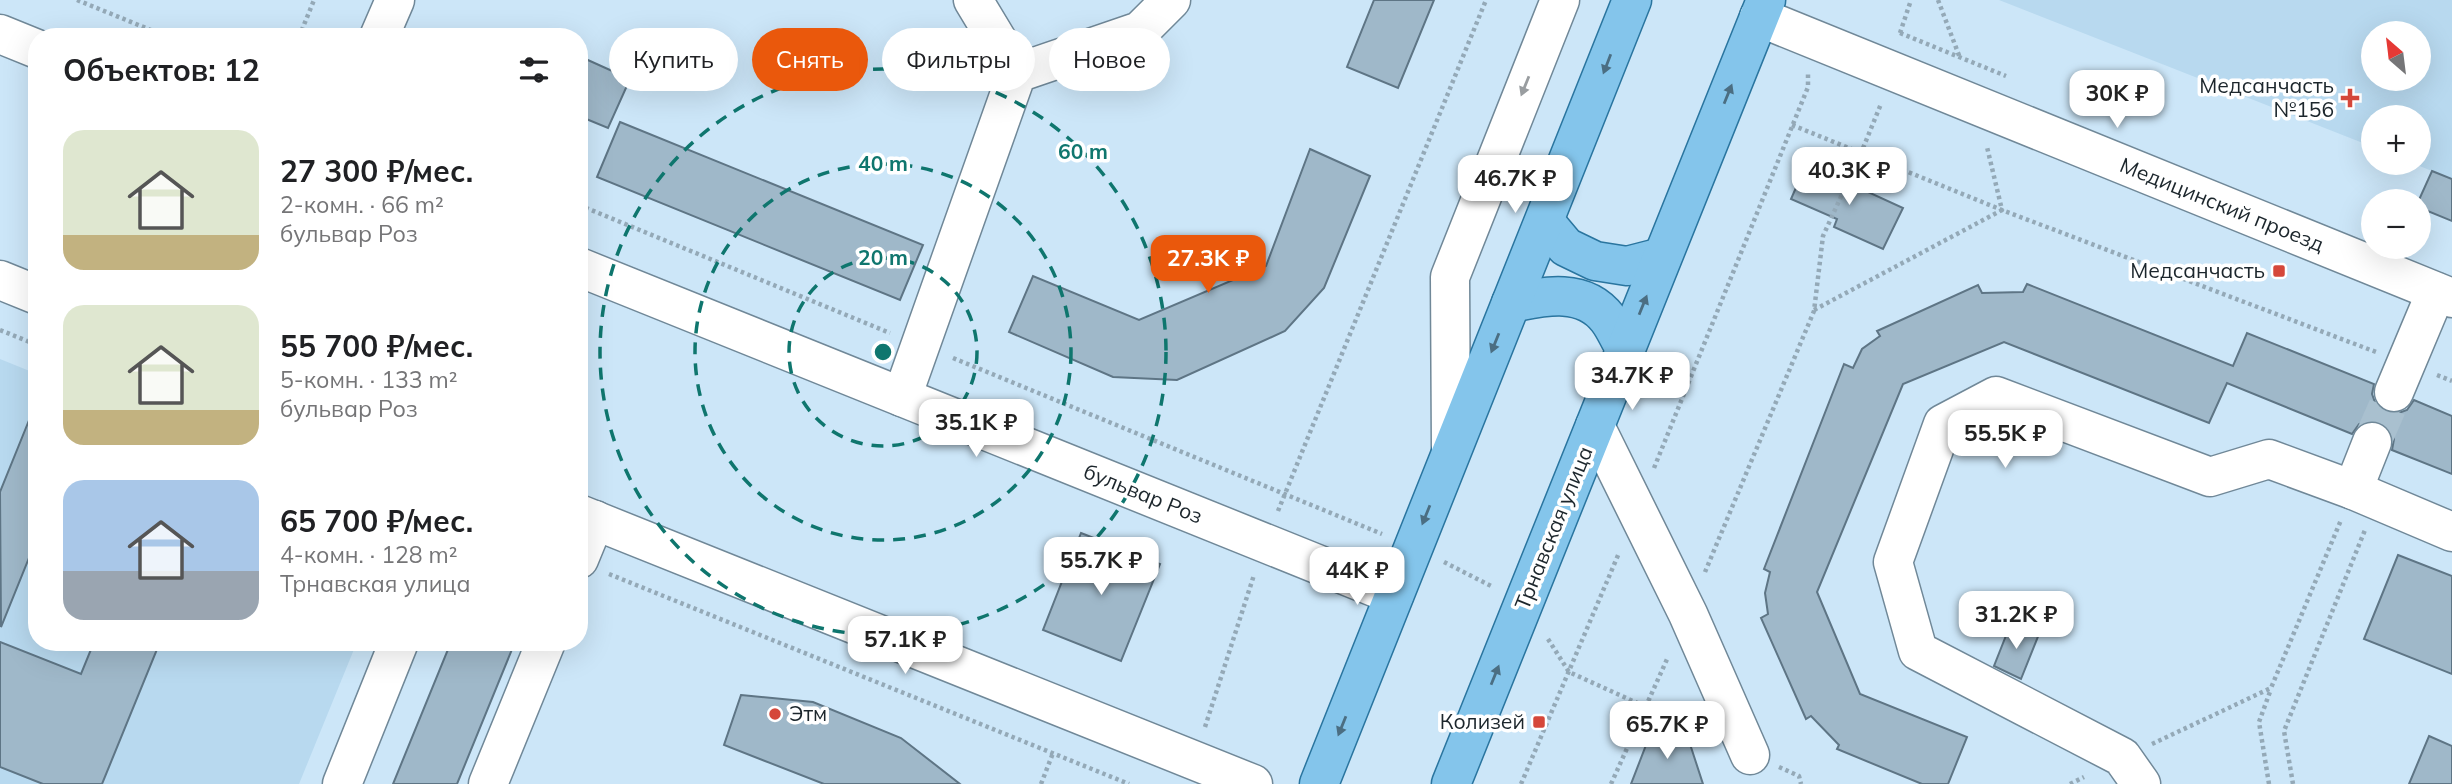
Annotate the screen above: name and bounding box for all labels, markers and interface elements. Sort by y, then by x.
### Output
north arrow [2361,21,2431,91]
map controls [2361,21,2431,259]
chip: Купить [609,28,738,91]
chip: Снять [752,28,868,91]
chip: Фильтры [882,28,1035,91]
chip: Новое [1049,28,1170,91]
text: Объектов: 12 [63,51,260,89]
icon: filters [515,51,553,89]
one-way arrow [1601,53,1612,74]
pin: 30K ₽ [2068,71,2166,130]
place label: Медсанчасть №156 [2199,72,2334,122]
one-way arrow [1520,76,1531,97]
text: 30K ₽ [2085,78,2149,107]
one-way arrow [1723,83,1734,104]
marker: Медсанчасть №156 [2340,88,2360,108]
button: + [2361,105,2431,175]
text: 60 m [1058,138,1108,164]
pin: 40.3K ₽ [1784,148,1914,207]
text: 40 m [858,150,908,176]
street label: Медицинский проезд [2116,151,2328,257]
text: 27 300 ₽/мес. [280,152,473,190]
text: 40.3K ₽ [1808,155,1890,184]
pin: 46.7K ₽ [1450,156,1580,215]
icon: home [119,158,203,242]
text: 46.7K ₽ [1474,163,1556,192]
button: − [2361,189,2431,259]
text: 2-комн. · 66 m² [280,190,444,219]
text: бульвар Роз [280,219,418,248]
pin: 27.3K ₽ [1143,236,1273,295]
text: 27.3K ₽ [1167,243,1249,272]
text: 20 m [858,244,908,270]
place label: Медсанчасть [2130,257,2265,283]
marker: Медсанчасть [2271,263,2287,279]
one-way arrow [1637,294,1648,315]
text: 55 700 ₽/мес. [280,327,473,365]
icon: home [119,333,203,417]
one-way arrow [1489,333,1500,354]
centre of rings [871,340,895,364]
pin: 34.7K ₽ [1567,352,1697,412]
text: 34.7K ₽ [1591,360,1673,389]
text: 5-комн. · 133 m² [280,365,458,394]
text: бульвар Роз [280,394,418,423]
pin: 35.1K ₽ [911,400,1041,459]
text: 35.1K ₽ [935,407,1017,436]
pin: 55.5K ₽ [1940,410,2070,470]
text: 55.5K ₽ [1964,418,2046,447]
street label: Трнавская улица [1508,442,1598,613]
street label: бульвар Роз [1080,457,1207,529]
text: 65 700 ₽/мес. [280,502,473,540]
one-way arrow [1420,504,1431,525]
icon: home [119,508,203,592]
pin: 55.7K ₽ [1036,538,1166,597]
text: 4-комн. · 128 m² [280,540,458,569]
text: 55.7K ₽ [1060,545,1142,574]
pin: 44K ₽ [1308,548,1406,607]
text: 44K ₽ [1325,555,1389,584]
text: Трнавская улица [280,569,470,598]
pin: 31.2K ₽ [1951,592,2081,651]
text: 31.2K ₽ [1975,599,2057,628]
pin: 57.1K ₽ [840,616,970,676]
text: 57.1K ₽ [864,624,946,653]
one-way arrow [1489,665,1500,686]
place label: Этм [789,700,827,726]
pin: 65.7K ₽ [1602,702,1732,761]
marker: Этм [767,706,783,722]
place label: Колизей [1440,708,1525,734]
text: 65.7K ₽ [1626,709,1708,738]
marker: Колизей [1531,714,1547,730]
one-way arrow [1336,716,1347,737]

